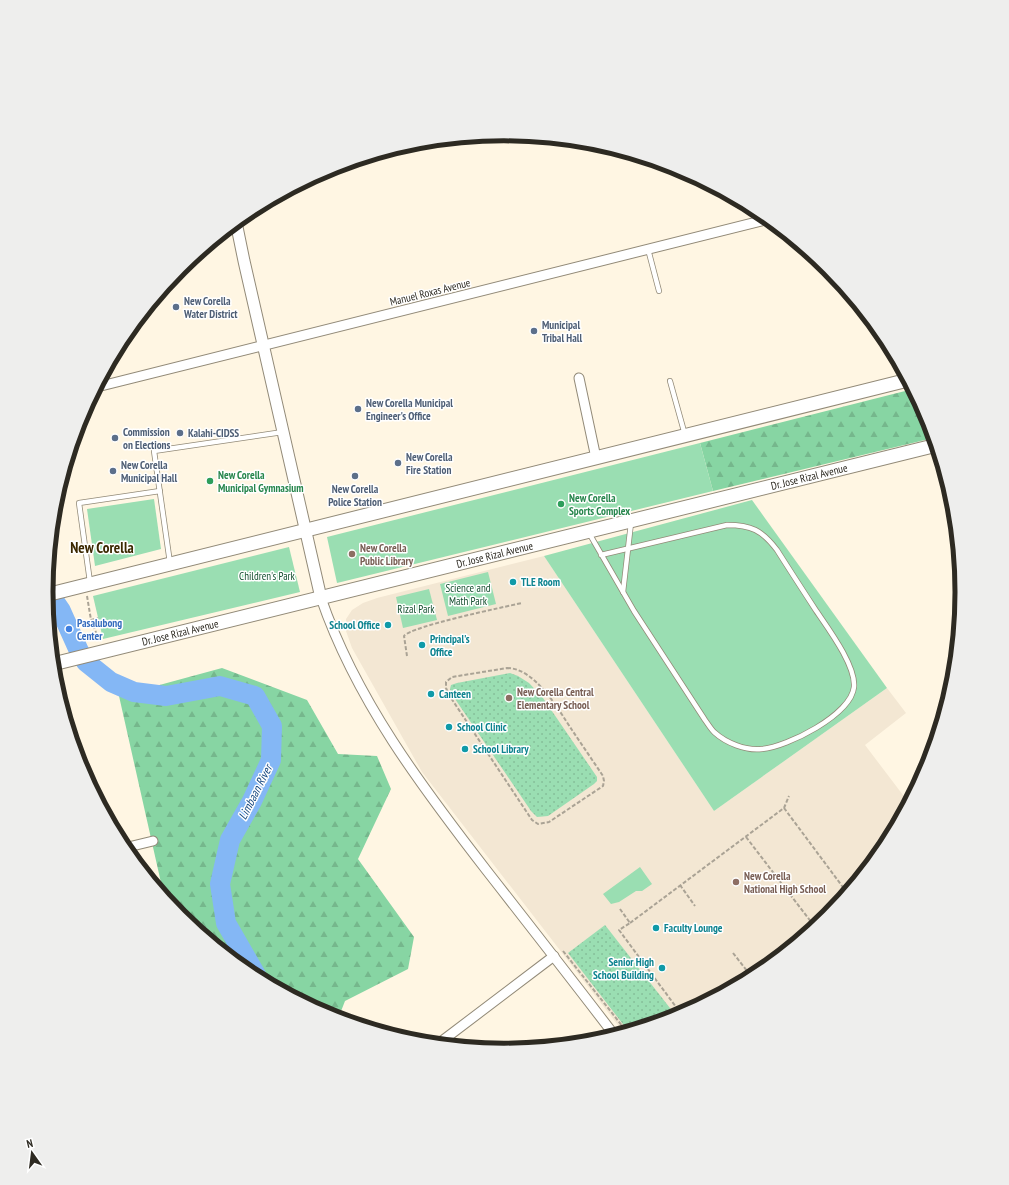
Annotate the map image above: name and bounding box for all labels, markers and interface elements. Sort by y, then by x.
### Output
street label: Manuel Roxas Avenue [388,275,472,309]
place label: New Corella Water District [183,294,238,321]
marker: New Corella Water District [171,302,181,312]
place label: Municipal Tribal Hall [542,318,582,345]
marker: Municipal Tribal Hall [529,326,539,336]
place label: New Corella Municipal Engineer's Office [366,396,453,423]
marker: New Corella Municipal Engineer's Office [353,404,363,414]
place label: Commission on Elections [123,425,171,452]
place label: Kalahi-CIDSS [188,426,239,440]
marker: Kalahi-CIDSS [175,428,185,438]
marker: Commission on Elections [110,433,120,443]
place label: New Corella Fire Station [406,450,453,477]
place label: New Corella Municipal Hall [121,458,177,485]
marker: New Corella Fire Station [393,458,403,468]
street label: Dr. Jose Rizal Avenue [769,460,849,493]
marker: New Corella Municipal Hall [108,466,118,476]
place label: New Corella Municipal Gymnasium [218,468,303,495]
marker: New Corella Police Station [350,471,360,481]
marker: New Corella Municipal Gymnasium [205,476,215,486]
place label: New Corella Police Station [328,482,382,509]
place label: New Corella Sports Complex [569,491,630,518]
marker: New Corella Sports Complex [556,499,566,509]
district label: New Corella [70,538,134,557]
street label: Dr. Jose Rizal Avenue [455,538,535,571]
place label: New Corella Public Library [360,541,414,568]
marker: New Corella Public Library [347,549,357,559]
park label: Children's Park [239,569,296,583]
place label: TLE Room [521,575,560,589]
marker: TLE Room [508,577,518,587]
park label: Science and Math Park [446,581,491,608]
park label: Rizal Park [397,602,435,616]
place label: Pasalubong Center [77,616,122,643]
street label: Dr. Jose Rizal Avenue [140,616,220,649]
place label: School Office [329,618,380,632]
marker: School Office [383,620,393,630]
marker: Pasalubong Center [64,624,74,634]
place label: Principal's Office [430,632,470,659]
marker: Principal's Office [417,640,427,650]
place label: New Corella Central Elementary School [517,685,594,712]
place label: Canteen [439,687,471,701]
marker: Canteen [426,689,436,699]
marker: New Corella Central Elementary School [504,693,514,703]
place label: School Clinic [457,720,507,734]
marker: School Clinic [444,722,454,732]
place label: School Library [473,742,529,756]
marker: School Library [460,744,470,754]
water label: Limbaan River [235,761,276,822]
place label: New Corella National High School [744,869,826,896]
marker: New Corella National High School [731,877,741,887]
place label: Faculty Lounge [664,921,723,935]
marker: Faculty Lounge [651,923,661,933]
place label: Senior High School Building [593,955,654,982]
marker: Senior High School Building [657,963,667,973]
north arrow [12,1133,52,1173]
text: N [25,1136,34,1151]

